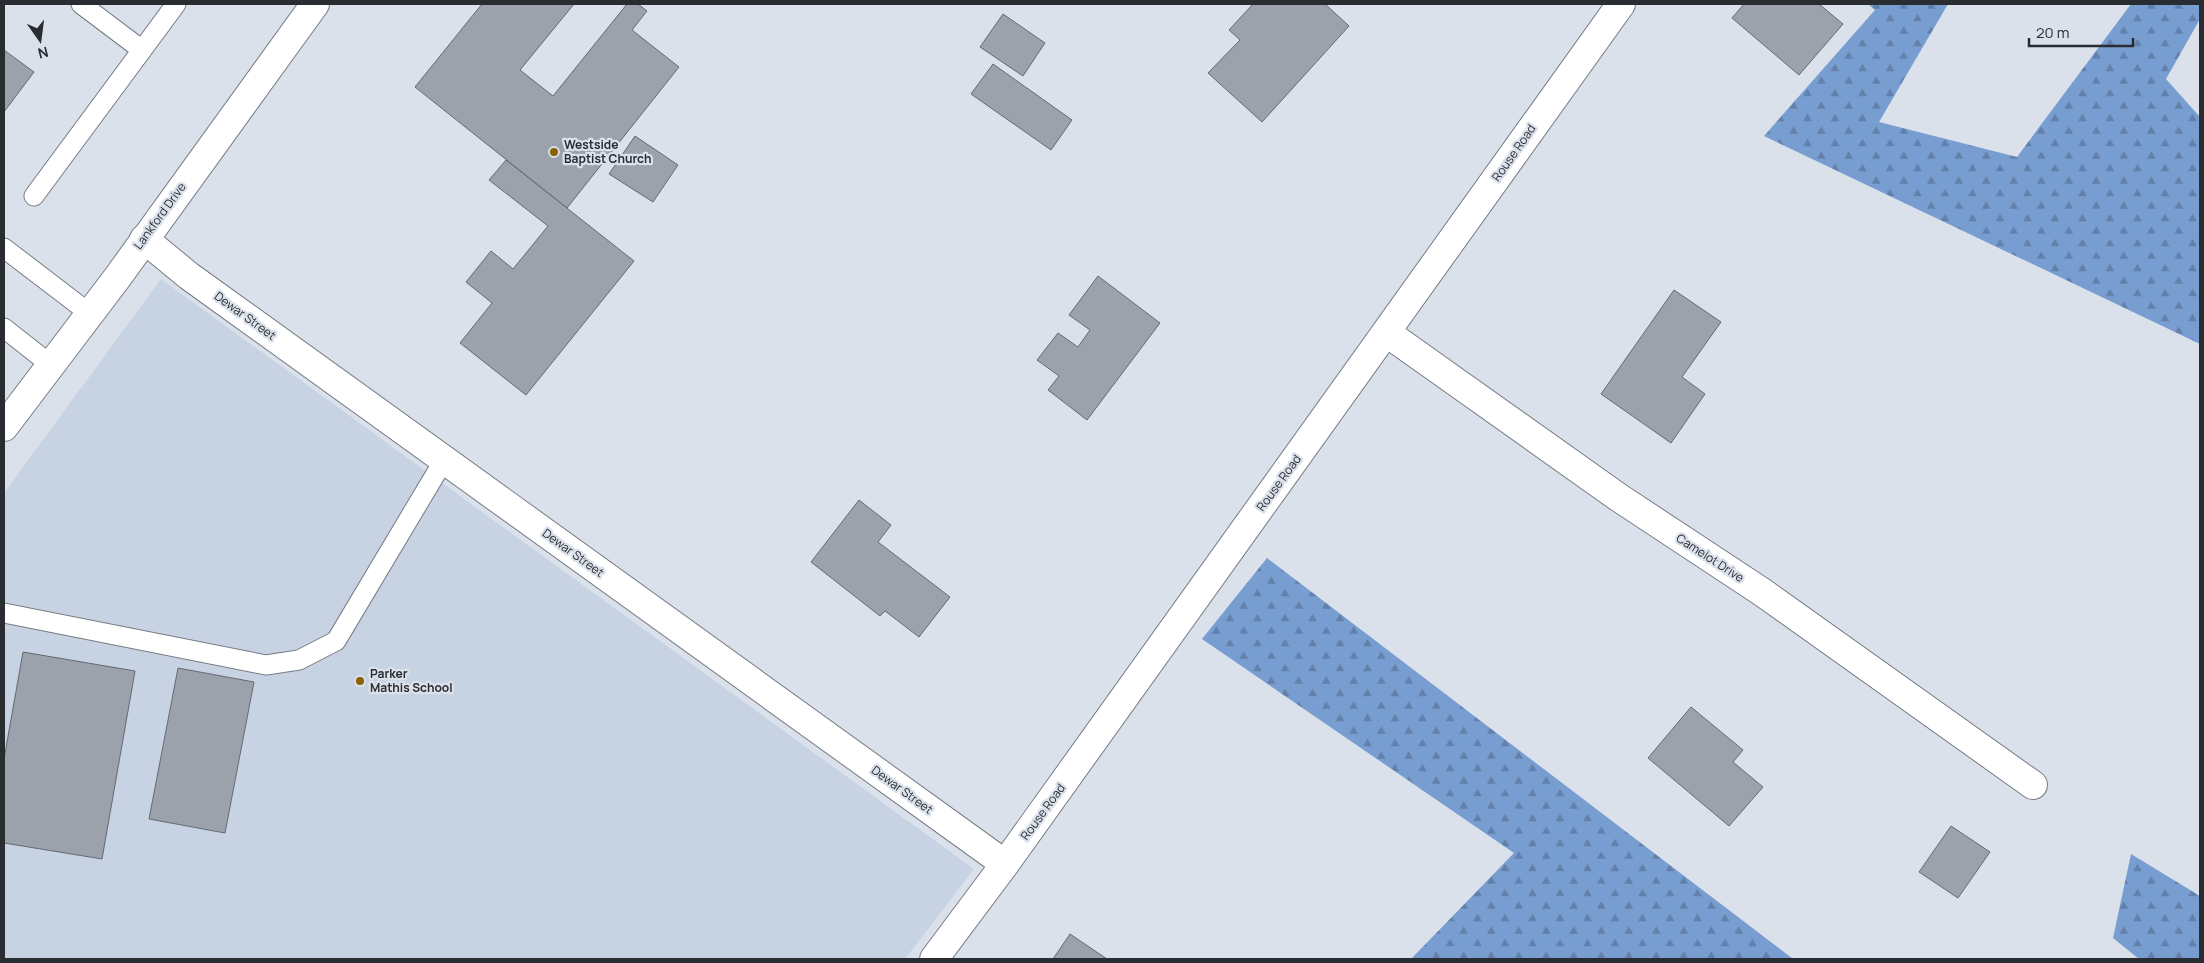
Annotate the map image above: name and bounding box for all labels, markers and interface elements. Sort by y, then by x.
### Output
north arrow [15,15,65,65]
scale bar [2029,15,2133,47]
text: 20 m [2036,22,2069,43]
text: N [36,43,50,64]
street label: Rouse Road [1488,121,1539,185]
place label: Westside Baptist Church [564,136,652,167]
marker: Westside Baptist Church [548,146,560,158]
street label: Lankford Drive [130,179,190,253]
street label: Dewar Street [211,287,280,344]
street label: Rouse Road [1252,451,1305,514]
street label: Dewar Street [539,524,608,581]
street label: Camelot Drive [1673,529,1747,586]
place label: Parker Mathis School [370,665,453,696]
marker: Parker Mathis School [354,675,366,687]
street label: Dewar Street [868,761,937,818]
street label: Rouse Road [1016,780,1069,843]

